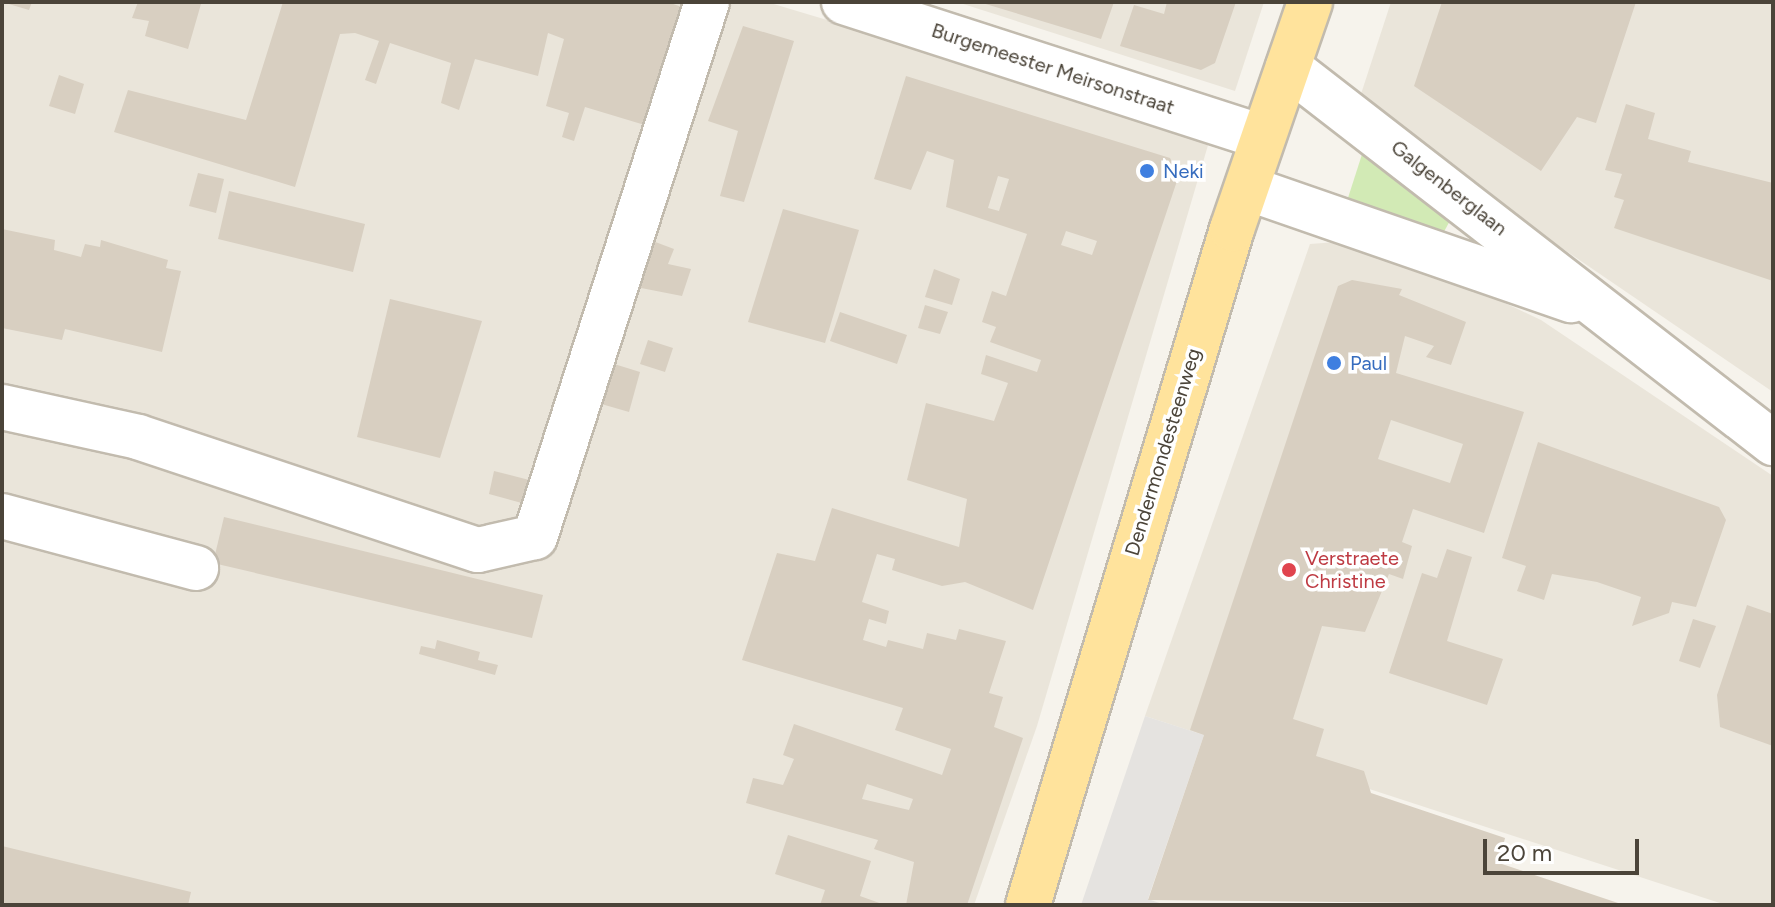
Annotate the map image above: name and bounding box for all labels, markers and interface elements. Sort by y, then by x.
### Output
street label: Burgemeester Meirsonstraat [928,18,1178,120]
street label: Galgenberglaan [1386,135,1512,241]
place label: Neki [1163,159,1204,183]
marker: Neki [1138,162,1156,180]
street label: Dendermondesteenweg [1120,345,1206,559]
place label: Paul [1350,351,1387,375]
marker: Paul [1325,354,1343,372]
place label: Verstraete Christine [1305,546,1399,593]
marker: Verstraete Christine [1280,561,1298,579]
scale bar [1487,823,1643,873]
text: 20 m [1497,838,1552,867]

